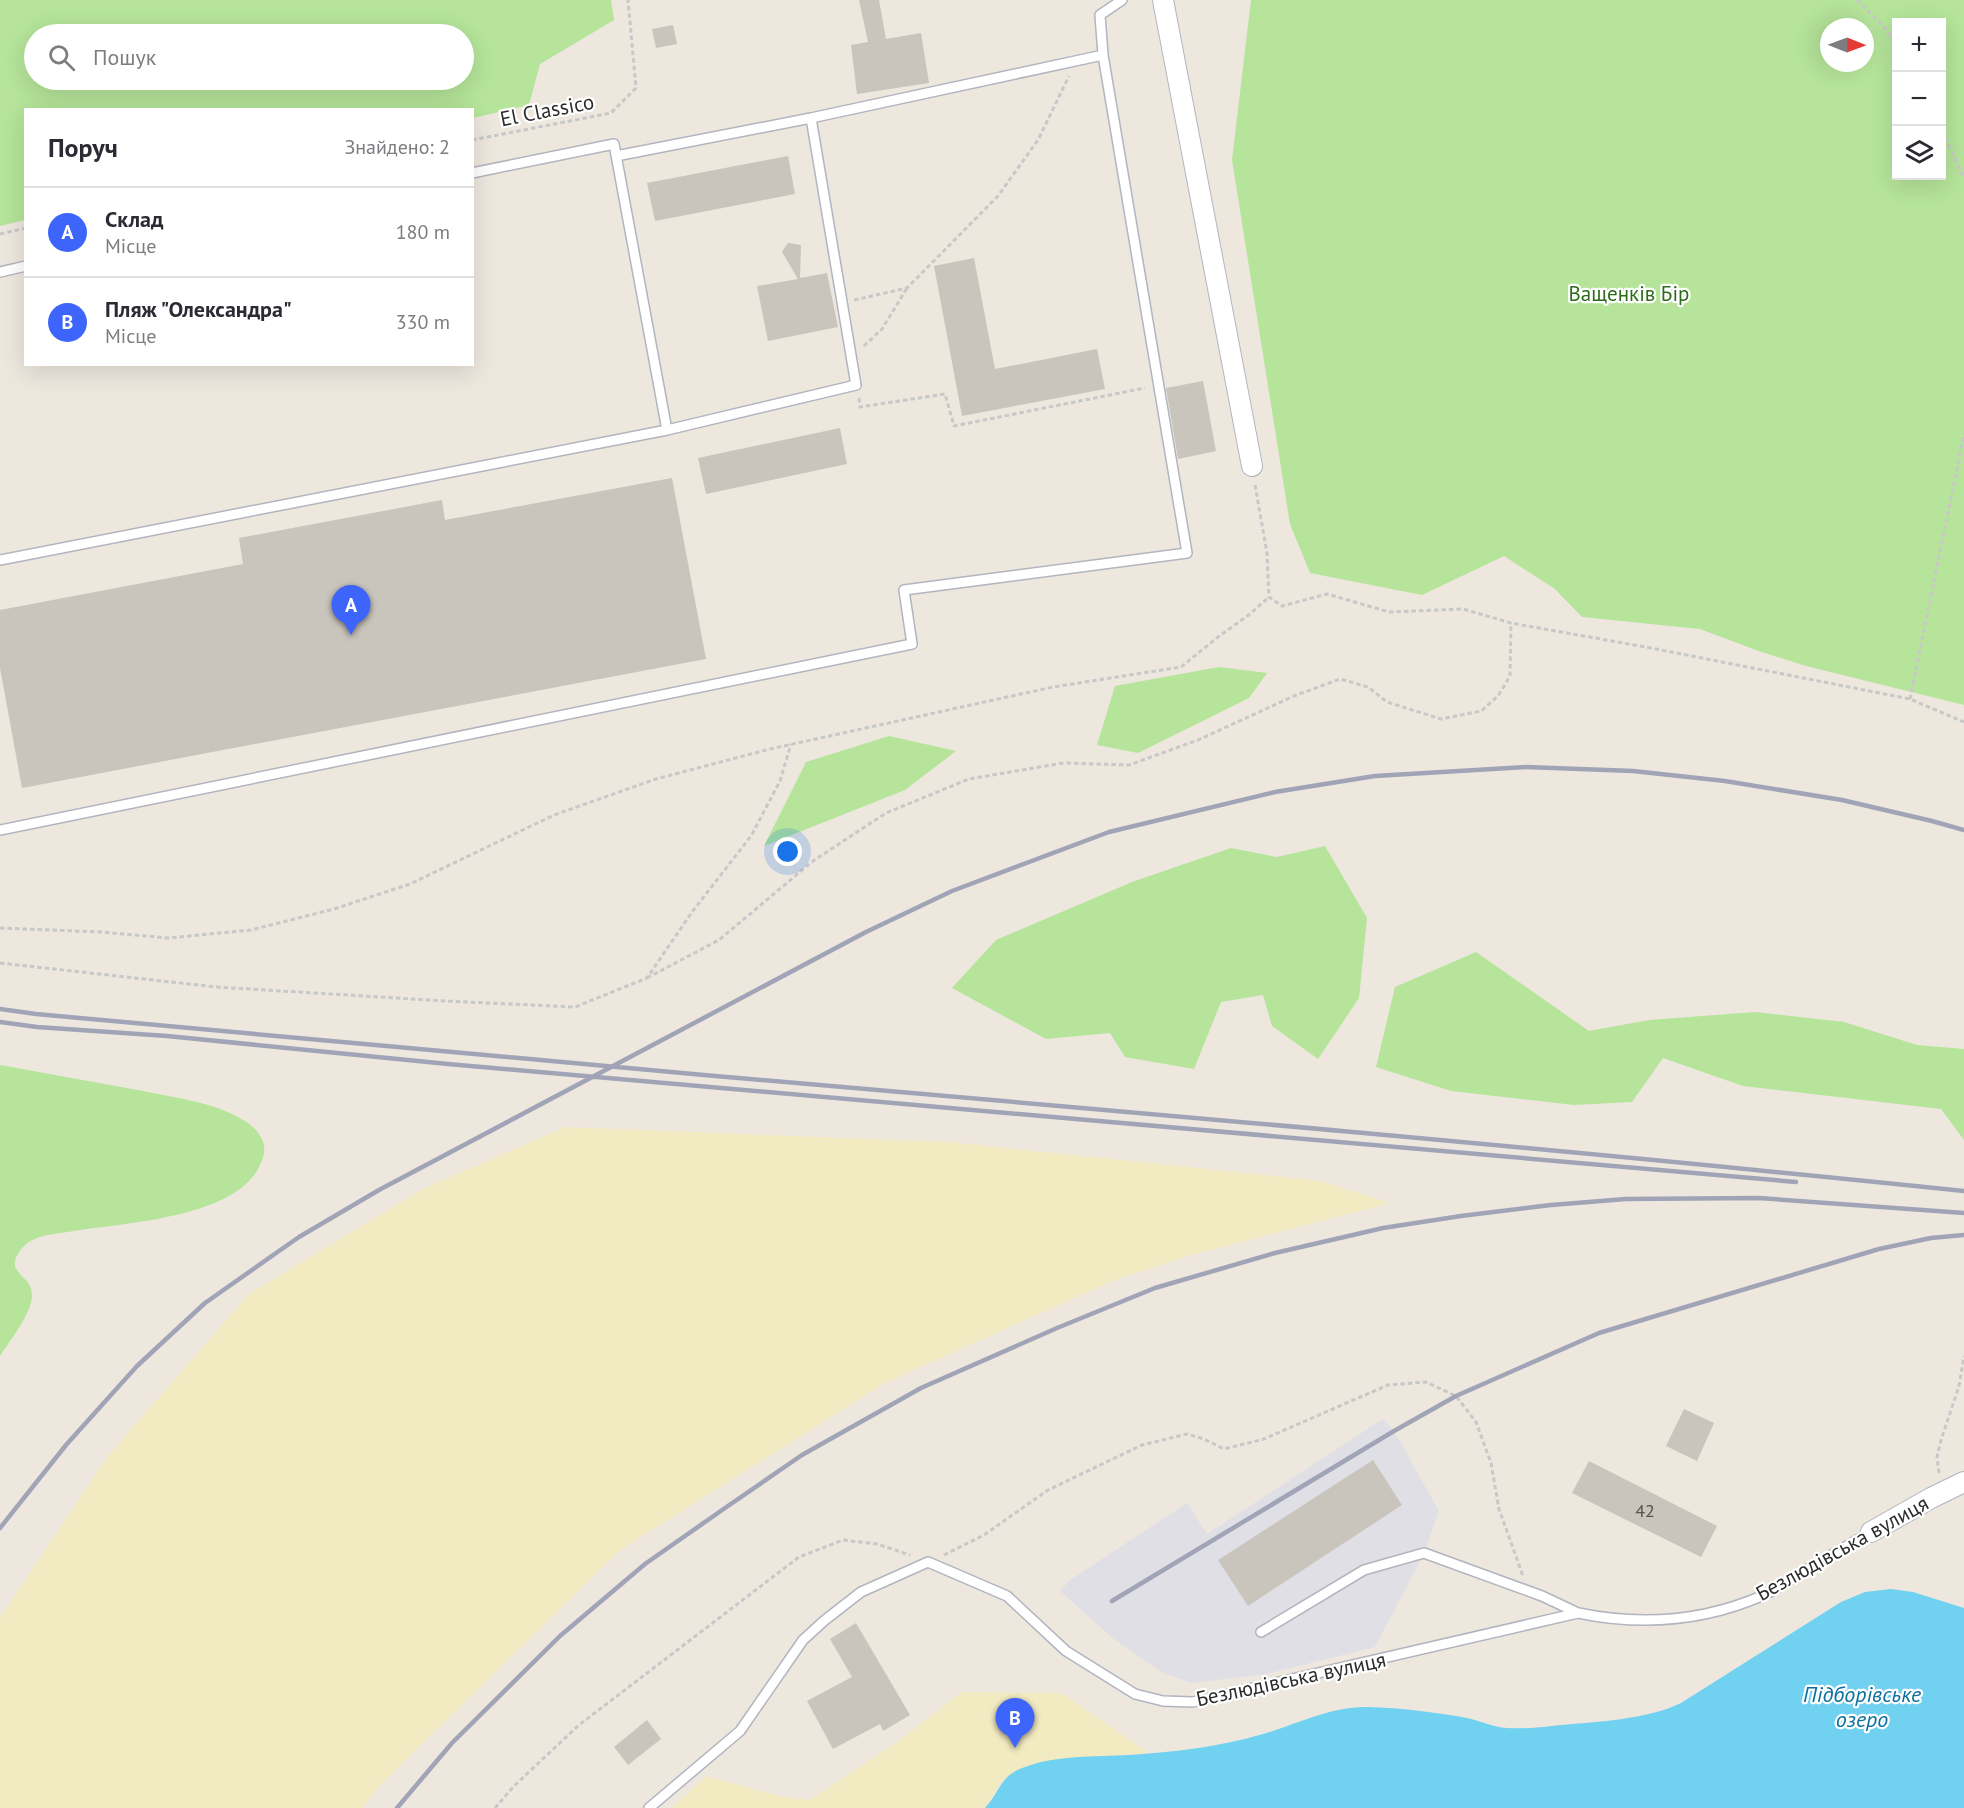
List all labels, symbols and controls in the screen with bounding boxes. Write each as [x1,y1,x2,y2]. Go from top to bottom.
north arrow [1820,18,1874,72]
map controls [1892,18,1946,180]
button: + [1892,18,1946,72]
search box [24,24,474,90]
icon: search [45,41,78,74]
text: Пошук [93,43,156,71]
button: − [1892,72,1946,126]
street label: El Classico [498,88,596,132]
button: layers [1892,126,1946,180]
text: Поруч [48,131,118,164]
text: Знайдено: 2 [344,134,450,160]
text: Склад [105,205,163,233]
text: A [61,219,74,245]
text: 180 m [396,219,450,245]
text: Місце [105,233,156,259]
park label: Ващенків Бір [1569,280,1689,307]
text: Пляж "Олександра" [105,295,292,323]
text: B [62,309,73,335]
text: 330 m [396,309,450,335]
text: Місце [105,323,156,349]
pin: A [332,586,370,635]
your location [773,837,802,866]
street label: Безлюдівська вулиця [1751,1489,1933,1607]
house number: 42 [1635,1499,1655,1522]
street label: Безлюдівська вулиця [1194,1646,1388,1712]
water label: Підборівське озеро [1803,1680,1922,1733]
pin: B [996,1698,1034,1748]

